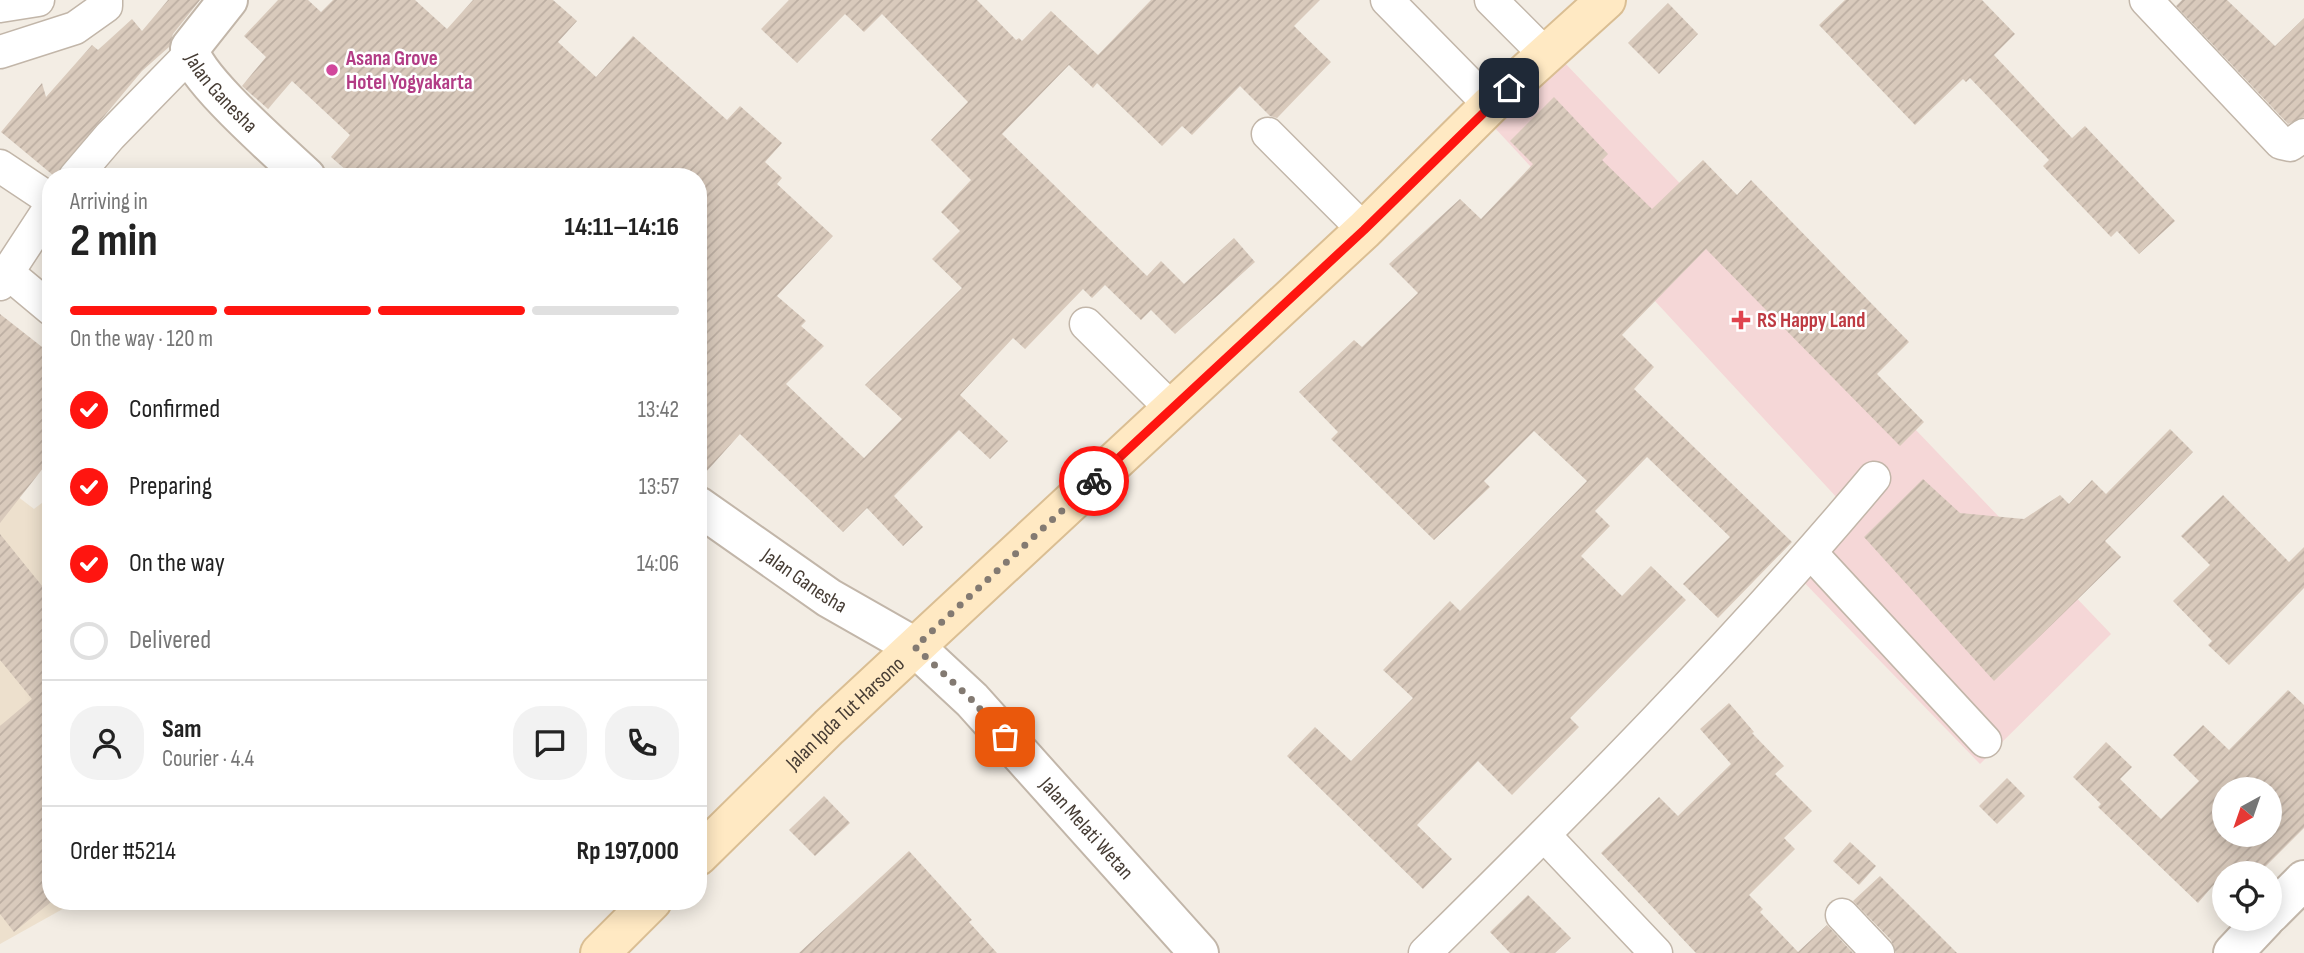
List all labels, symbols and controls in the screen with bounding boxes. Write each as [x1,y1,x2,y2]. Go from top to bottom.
place label: Asana Grove Hotel Yogyakarta [345,46,473,95]
street label: Jalan Ganesha [179,49,263,138]
pin [1479,58,1539,118]
marker: Asana Grove Hotel Yogyakarta [324,62,340,78]
icon: home [1490,69,1528,107]
text: Arriving in [70,188,148,216]
text: 14:11–14:16 [565,212,679,243]
text: 2 min [70,214,158,269]
place label: RS Happy Land [1757,308,1865,333]
marker: RS Happy Land [1731,310,1751,330]
text: On the way · 120 m [70,325,213,353]
icon: check [70,391,108,429]
text: Confirmed [129,394,220,425]
text: 13:42 [638,396,679,424]
courier [1059,446,1129,516]
icon: bike [1075,462,1113,500]
icon: check [70,468,108,506]
text: Preparing [129,471,212,502]
text: 13:57 [639,473,679,501]
street label: Jalan Ganesha [757,542,851,618]
icon: check [70,545,108,583]
text: On the way [129,548,225,579]
text: 14:06 [637,550,679,578]
text: Delivered [129,625,211,656]
street label: Jalan Ipda Tut Harsono [780,651,909,776]
button: person [70,706,144,780]
button: chat [513,706,587,780]
button: phone [605,706,679,780]
pin [975,707,1035,767]
text: Sam [162,714,202,745]
icon: bag [986,718,1024,756]
text: Courier · 4.4 [162,745,254,773]
street label: Jalan Melati Wetan [1034,771,1139,884]
north arrow [2212,777,2282,847]
map controls [2212,777,2282,931]
text: Order #5214 [70,836,176,867]
text: Rp 197,000 [577,836,679,867]
button: locate [2212,861,2282,931]

